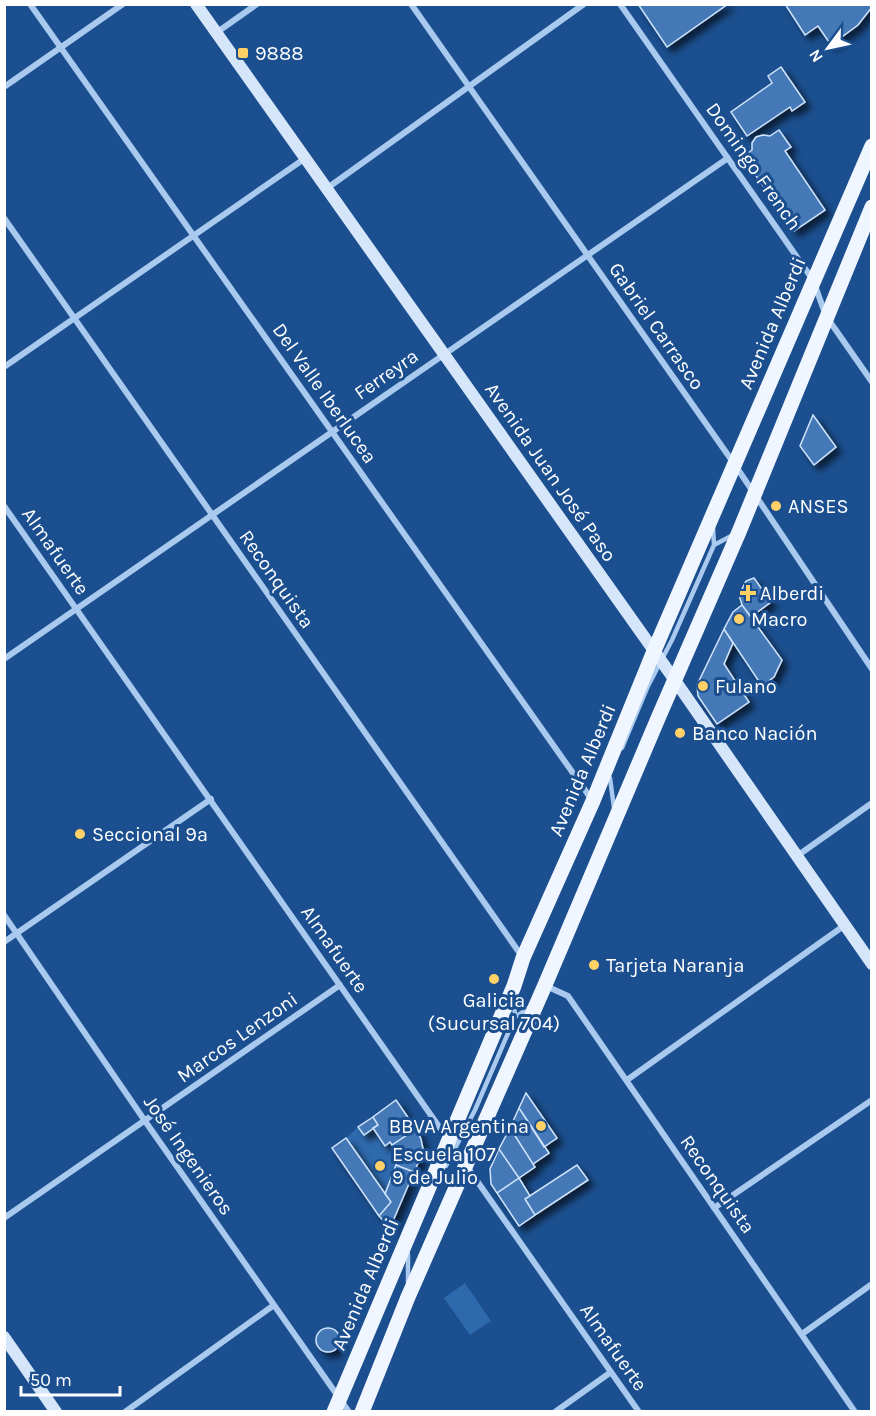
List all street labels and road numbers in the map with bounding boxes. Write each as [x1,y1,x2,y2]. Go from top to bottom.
street label: Domingo French [701,98,806,234]
street label: Avenida Alberdi [734,254,811,393]
street label: Gabriel Carrasco [604,258,709,394]
street label: Del Valle Iberlucea [268,319,382,468]
street label: Ferreyra [350,344,423,405]
street label: Avenida Juan José Paso [480,378,621,566]
street label: Almafuerte [17,503,94,599]
street label: Reconquista [234,526,319,633]
street label: Avenida Alberdi [544,701,621,840]
street label: Almafuerte [296,901,373,997]
street label: Marcos Lenzoni [173,987,302,1088]
street label: José Ingenieros [139,1091,238,1220]
street label: Reconquista [675,1131,760,1238]
street label: Avenida Alberdi [327,1215,404,1354]
street label: Almafuerte [575,1299,652,1395]

